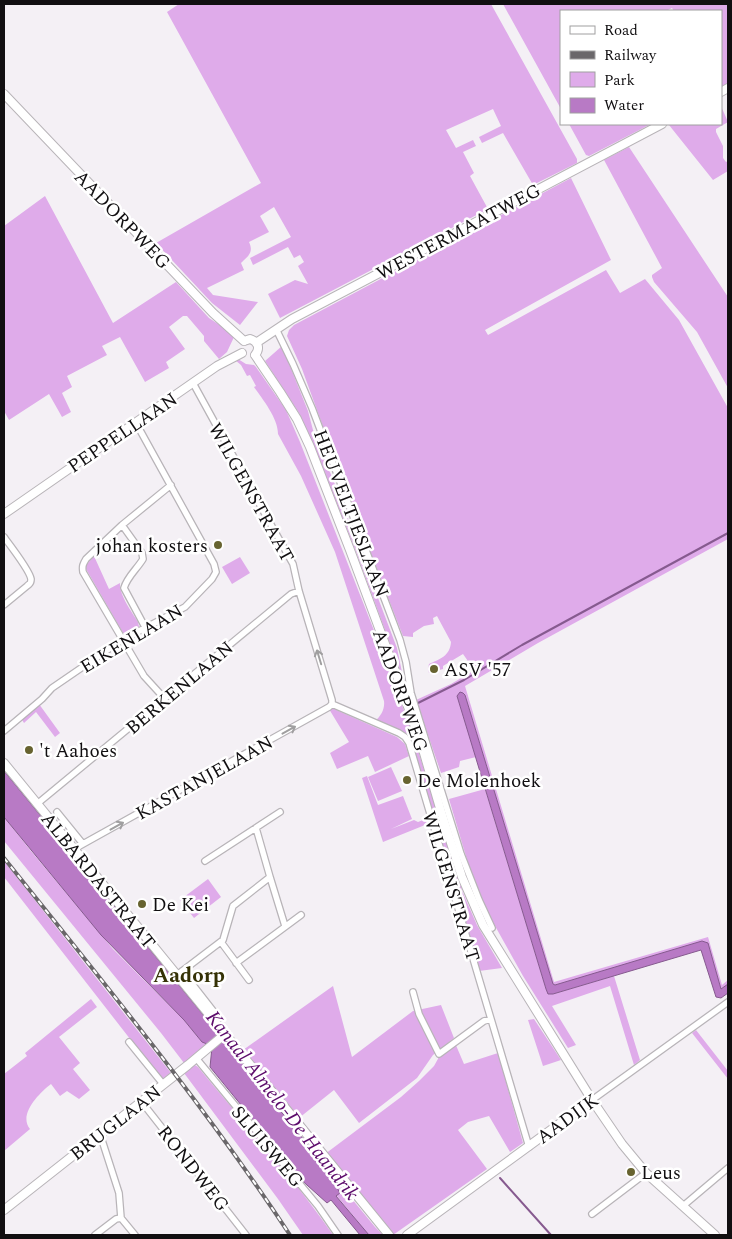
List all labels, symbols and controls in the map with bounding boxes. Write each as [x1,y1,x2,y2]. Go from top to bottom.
legend [560,10,722,125]
text: Road [604,19,638,42]
text: Railway [604,44,657,67]
text: Park [604,69,635,92]
text: Water [604,94,644,117]
street label: AADORPWEG [67,164,177,276]
street label: WESTERMAATWEG [371,177,546,288]
street label: PEPPELLAAN [62,385,184,481]
street label: WILGENSTRAAT [200,417,301,568]
street label: HEUVELTJESLAAN [305,425,396,602]
place label: johan kosters [96,532,208,561]
marker: johan kosters [212,539,224,551]
street label: EIKENLAAN [75,597,189,682]
street label: AADORPWEG [364,625,435,756]
street label: BERKENLAAN [120,634,240,742]
one-way arrow [314,649,324,665]
place label: ASV '57 [444,656,511,685]
marker: ASV '57 [428,663,440,675]
one-way arrow [281,724,296,734]
street label: KASTANJELAAN [131,728,279,828]
place label: 't Aahoes [39,737,117,766]
marker: 't Aahoes [23,744,35,756]
place label: De Molenhoek [417,767,542,796]
marker: De Molenhoek [401,774,413,786]
street label: ALBARDASTRAAT [33,806,162,956]
street label: WILGENSTRAAT [414,808,487,965]
one-way arrow [109,820,123,830]
place label: De Kei [152,891,209,920]
marker: De Kei [136,898,148,910]
district label: Aadorp [153,960,225,992]
water label: Kanaal Almelo-De Haandrik [198,1004,367,1208]
street label: BRUGLAAN [64,1078,168,1168]
street label: AADIJK [531,1086,605,1152]
street label: SLUISWEG [224,1099,310,1195]
street label: RONDWEG [150,1119,236,1218]
place label: Leus [641,1159,681,1188]
marker: Leus [625,1166,637,1178]

